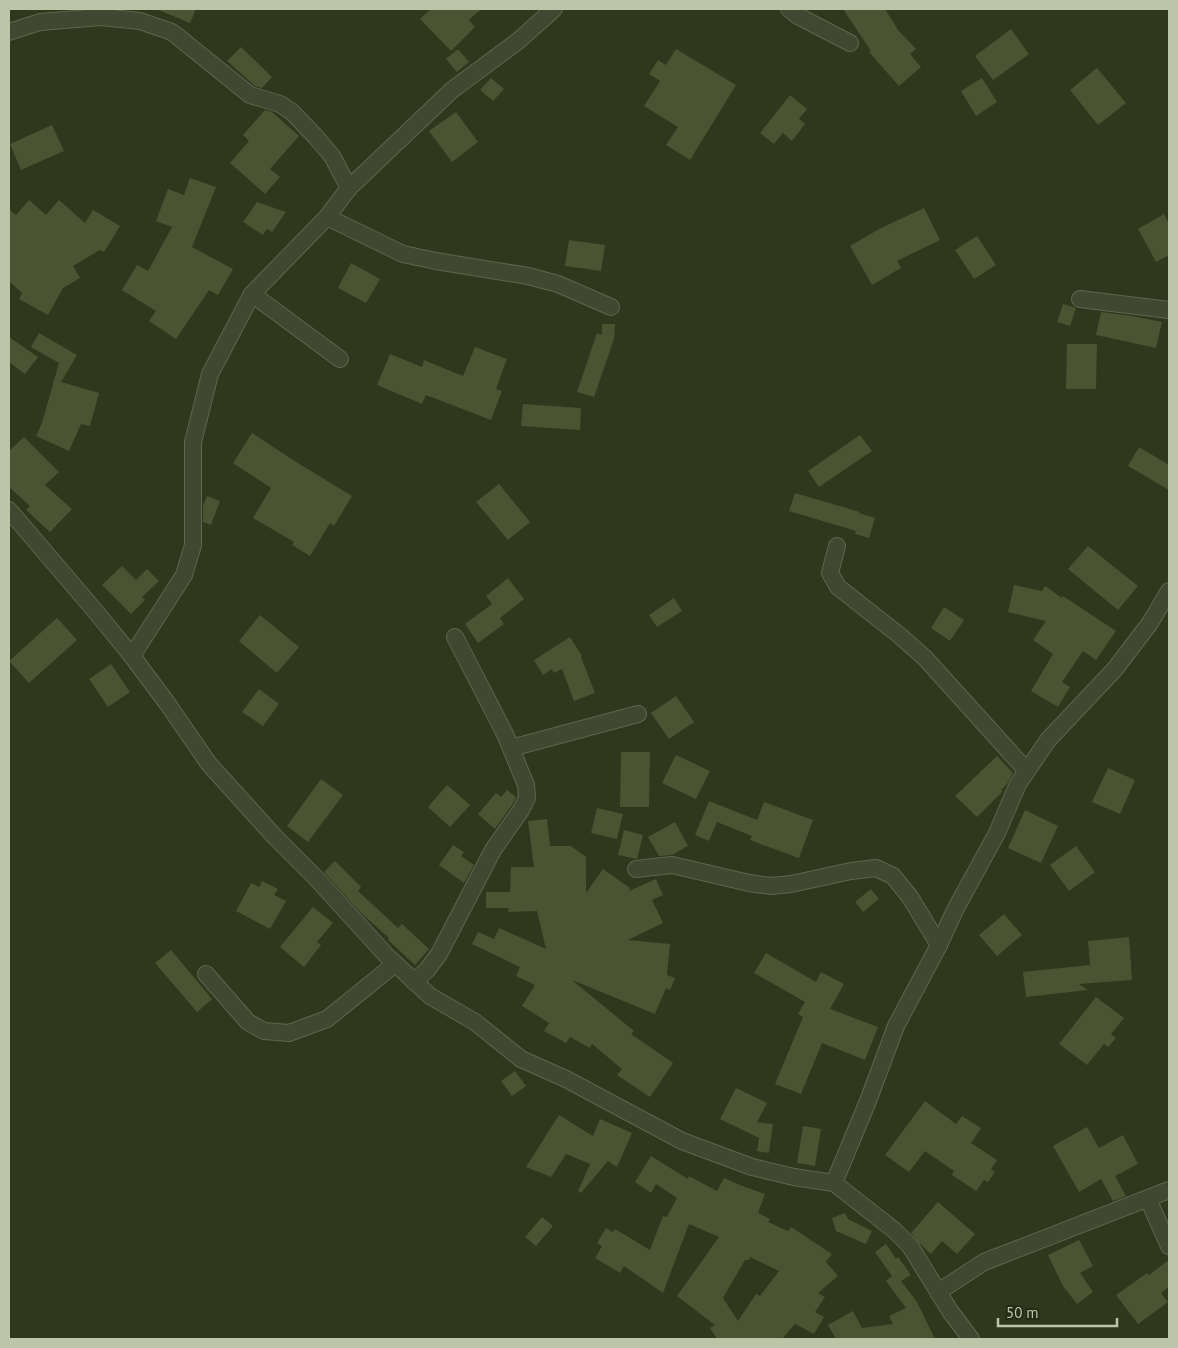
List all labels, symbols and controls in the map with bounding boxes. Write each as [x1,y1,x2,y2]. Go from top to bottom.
scale bar [998,1296,1117,1328]
text: 50 m [1006,1303,1039,1322]

